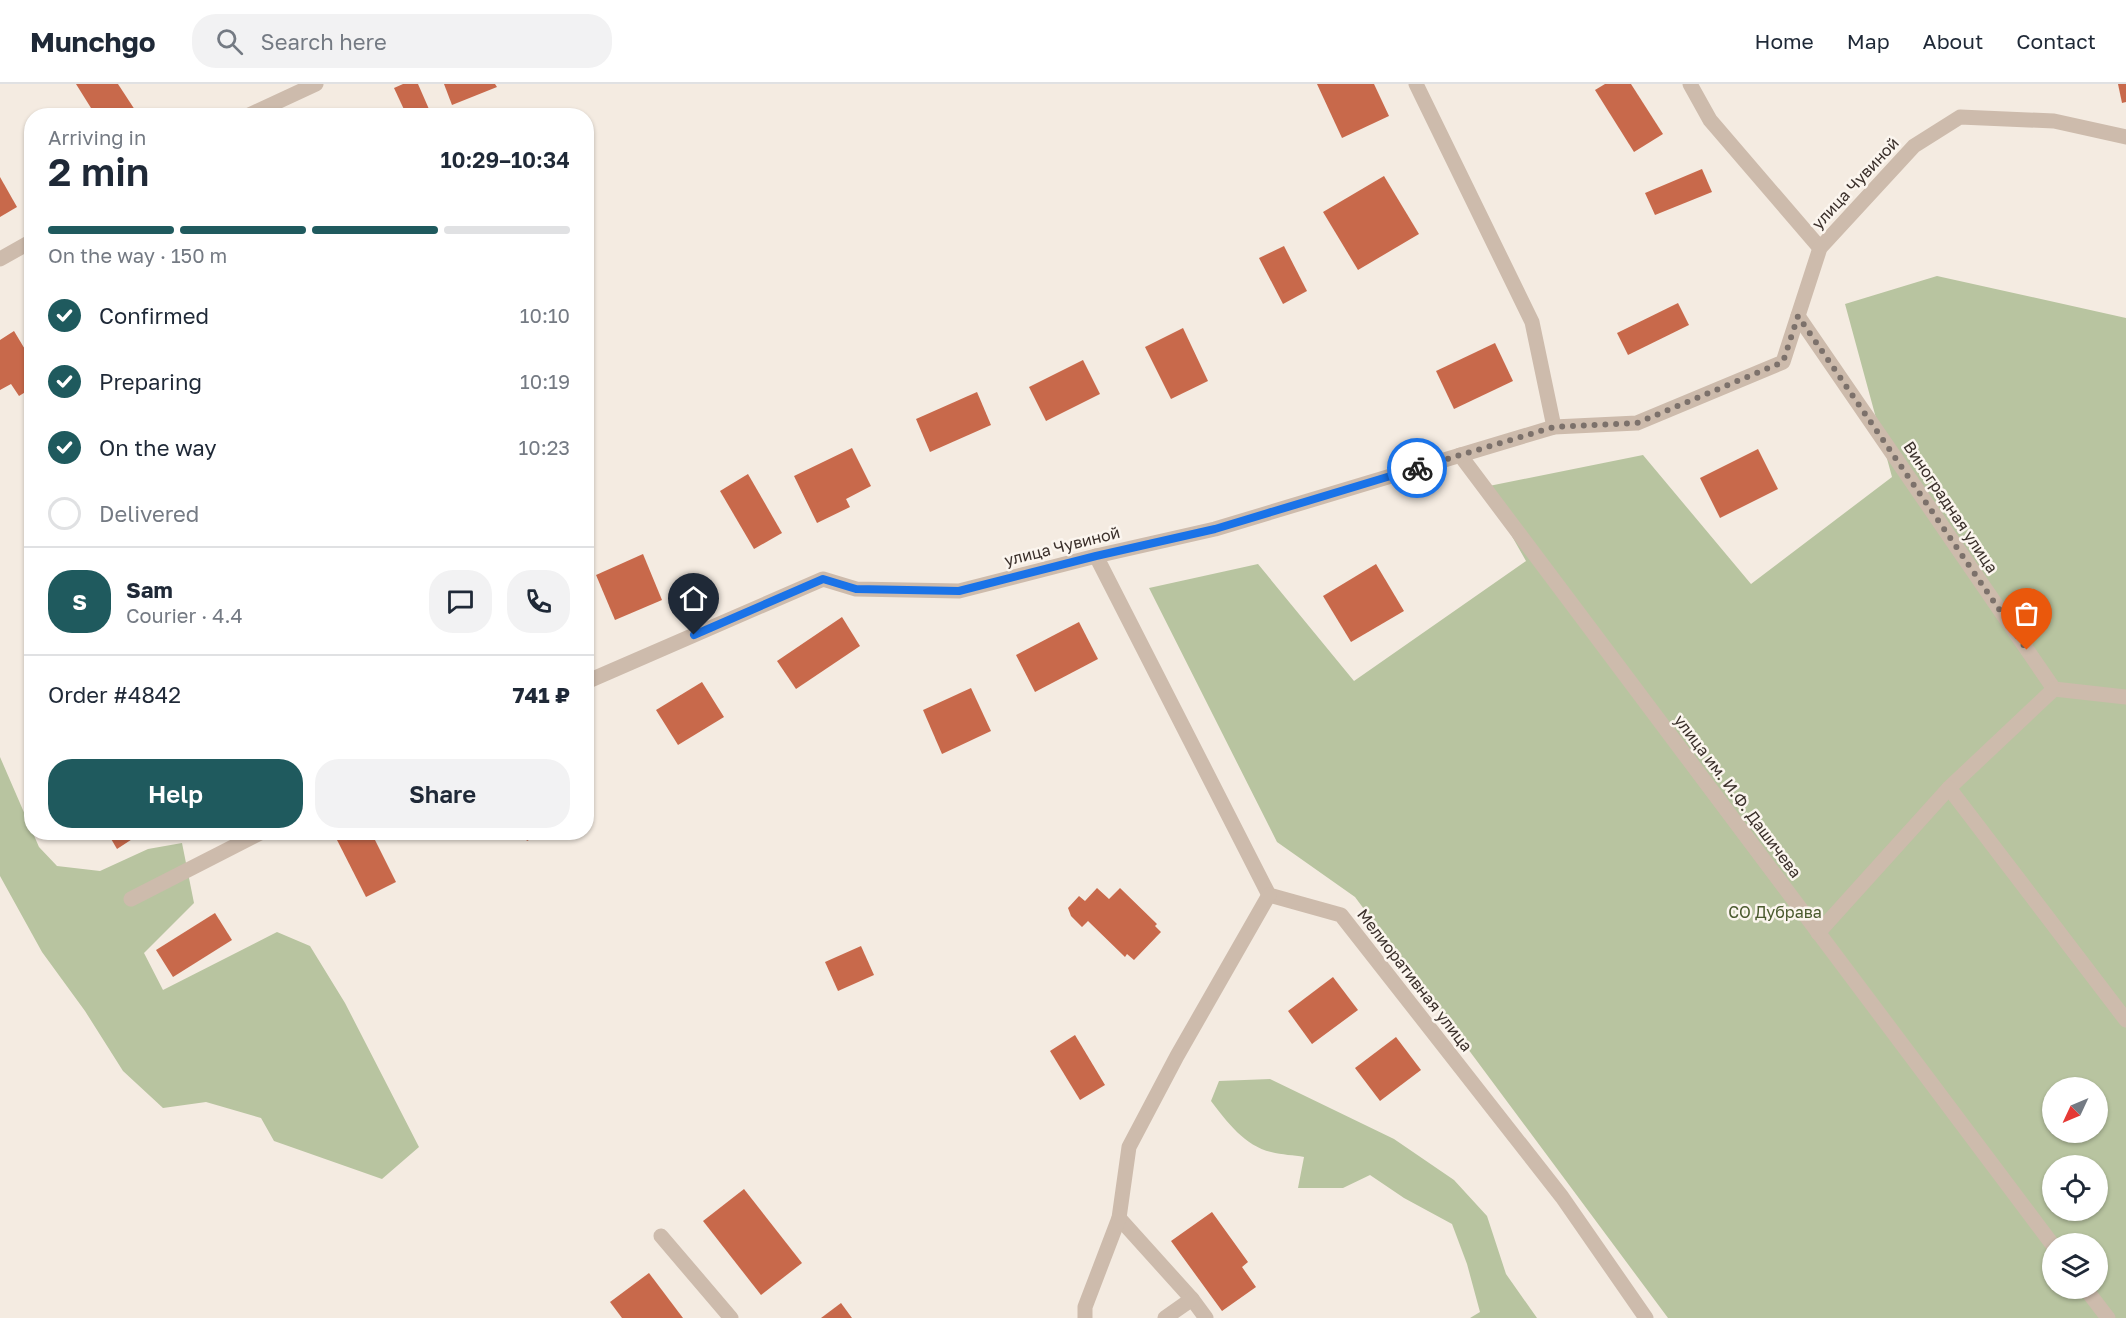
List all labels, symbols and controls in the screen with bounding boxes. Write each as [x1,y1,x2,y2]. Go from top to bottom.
search box [192,14,612,68]
text: Munchgo [30,25,156,58]
icon: search [213,25,246,58]
text: Search here [261,28,387,55]
text: Home [1754,28,1814,54]
text: Map [1847,28,1890,54]
text: About [1923,28,1983,54]
text: Contact [2016,28,2096,54]
text: Arriving in [48,125,146,149]
street label: улица Чувиной [1807,133,1903,233]
text: 10:29–10:34 [440,146,570,173]
text: 2 min [48,148,149,195]
text: On the way · 150 m [48,243,227,267]
icon: check [48,299,81,332]
text: Confirmed [99,302,209,329]
text: 10:10 [520,303,570,327]
icon: check [48,365,81,398]
text: Preparing [99,368,202,395]
text: 10:19 [520,369,570,393]
icon: check [48,431,81,464]
text: On the way [99,434,217,461]
text: 10:23 [519,435,570,459]
street label: Виноградная улица [1899,437,2003,577]
courier [1387,438,1447,498]
icon: bike [1401,452,1434,485]
text: Delivered [99,500,199,527]
street label: улица Чувиной [1002,522,1122,570]
button: chat [429,570,492,633]
button: phone [507,570,570,633]
pin [668,573,719,635]
text: Sam [126,576,173,603]
icon: home [677,582,710,615]
text: S [72,588,87,615]
pin [2001,588,2052,650]
icon: bag [2010,597,2043,630]
text: Courier · 4.4 [126,603,243,627]
text: Order #4842 [48,681,181,708]
text: 741 ₽ [513,681,570,708]
street label: улица им. И.Ф. Дашичева [1670,710,1806,882]
button: Help [48,759,303,828]
button: Share [315,759,570,828]
park label: СО Дубрава [1728,902,1822,922]
street label: Мелиоративная улица [1353,905,1477,1055]
north arrow [2042,1077,2108,1143]
map controls [2042,1077,2108,1299]
button: locate [2042,1155,2108,1221]
button: layers [2042,1233,2108,1299]

